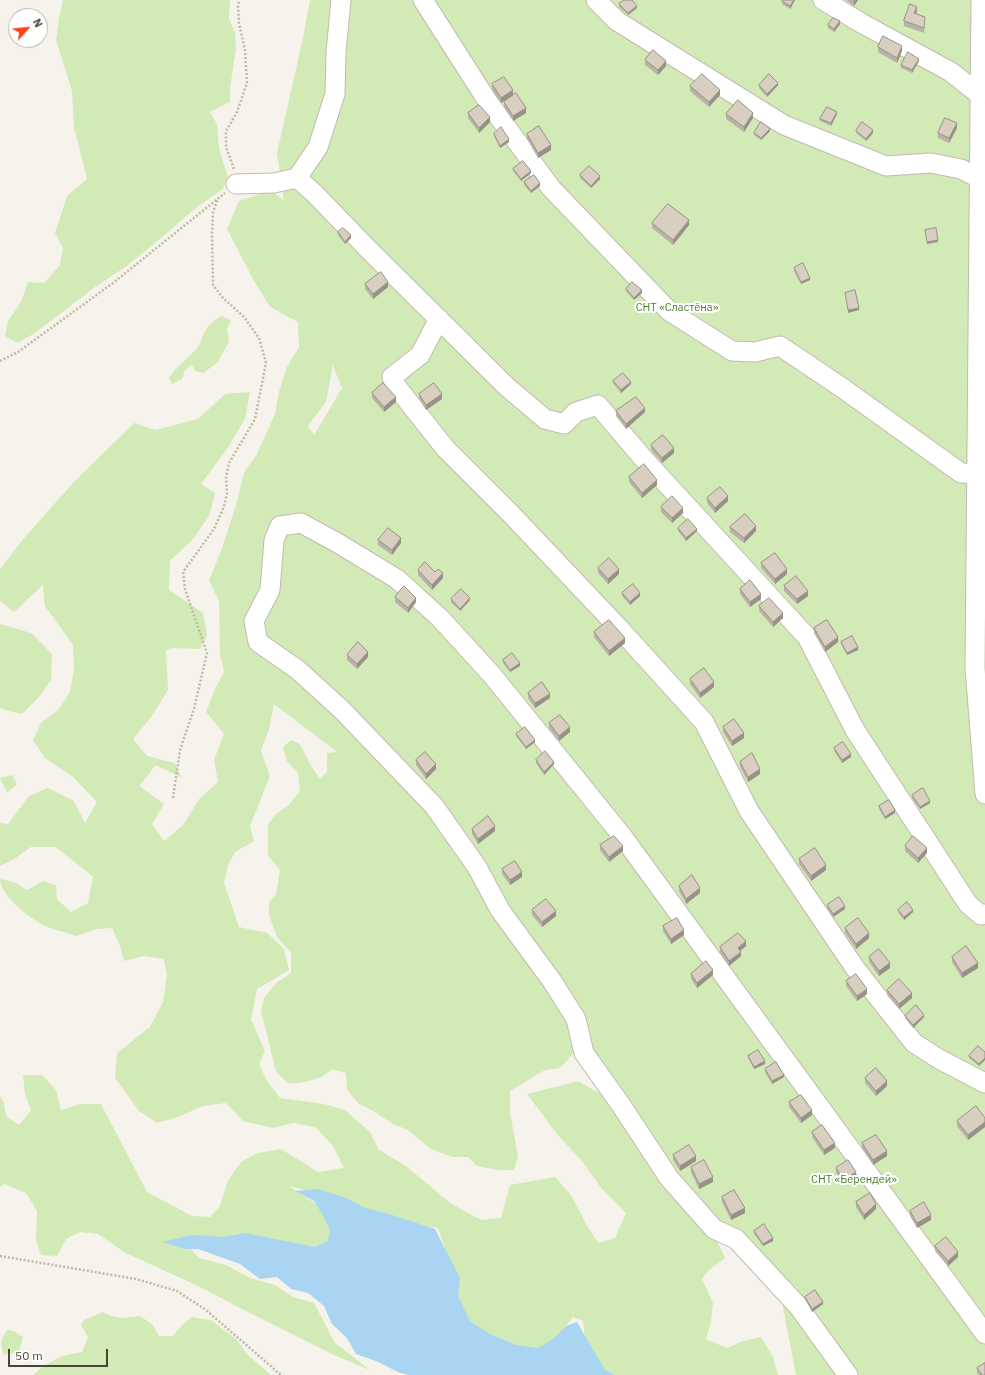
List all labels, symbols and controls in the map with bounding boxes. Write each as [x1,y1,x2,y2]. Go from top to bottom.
north arrow [8,8,48,48]
text: N [30,16,46,30]
park label: СНТ «Сластёна» [636,301,718,315]
park label: СНТ «Берендей» [811,1173,897,1187]
scale bar [10,1341,110,1367]
text: 50 m [15,1348,43,1363]

